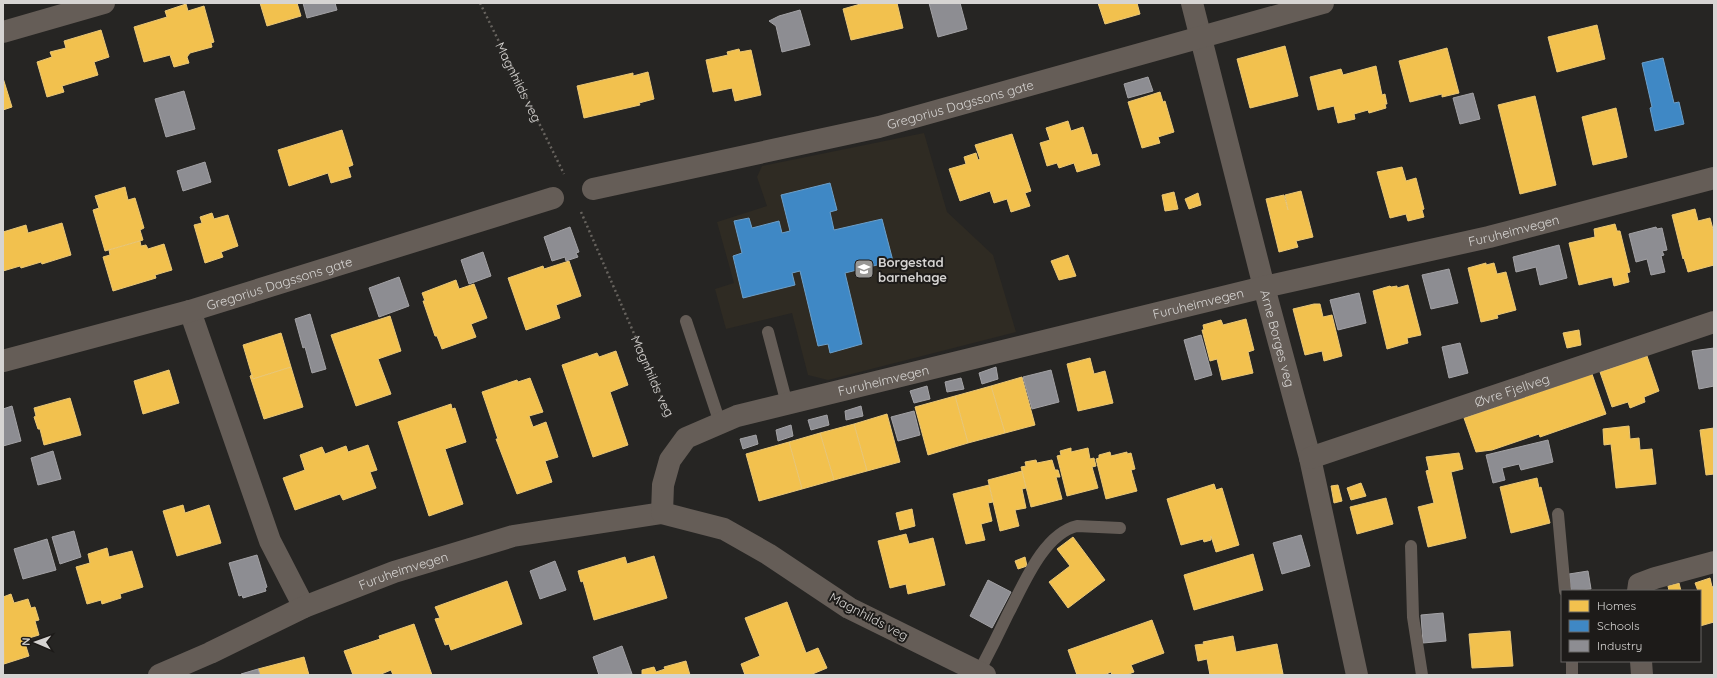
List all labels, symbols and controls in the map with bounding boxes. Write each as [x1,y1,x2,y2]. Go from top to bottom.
street label: Magnhilds veg [492,39,545,125]
street label: Gregorius Dagssons gate [885,76,1036,132]
street label: Furuheimvegen [1467,211,1561,249]
street label: Gregorius Dagssons gate [204,253,354,313]
place label: Borgestad barnehage [878,254,947,285]
school or university icon: Borgestad barnehage [853,258,875,280]
street label: Furuheimvegen [1151,284,1245,322]
street label: Arne Borges veg [1257,288,1298,389]
street label: Magnhilds veg [628,333,678,420]
street label: Furuheimvegen [836,361,931,399]
street label: Øvre Fjellveg [1472,370,1551,410]
street label: Furuheimvegen [356,548,450,593]
street label: Magnhilds veg [827,589,911,643]
legend [1561,590,1701,662]
text: Homes [1597,598,1637,613]
text: Schools [1597,618,1640,633]
north arrow [16,622,56,662]
text: N [19,637,33,646]
text: Industry [1597,638,1642,653]

